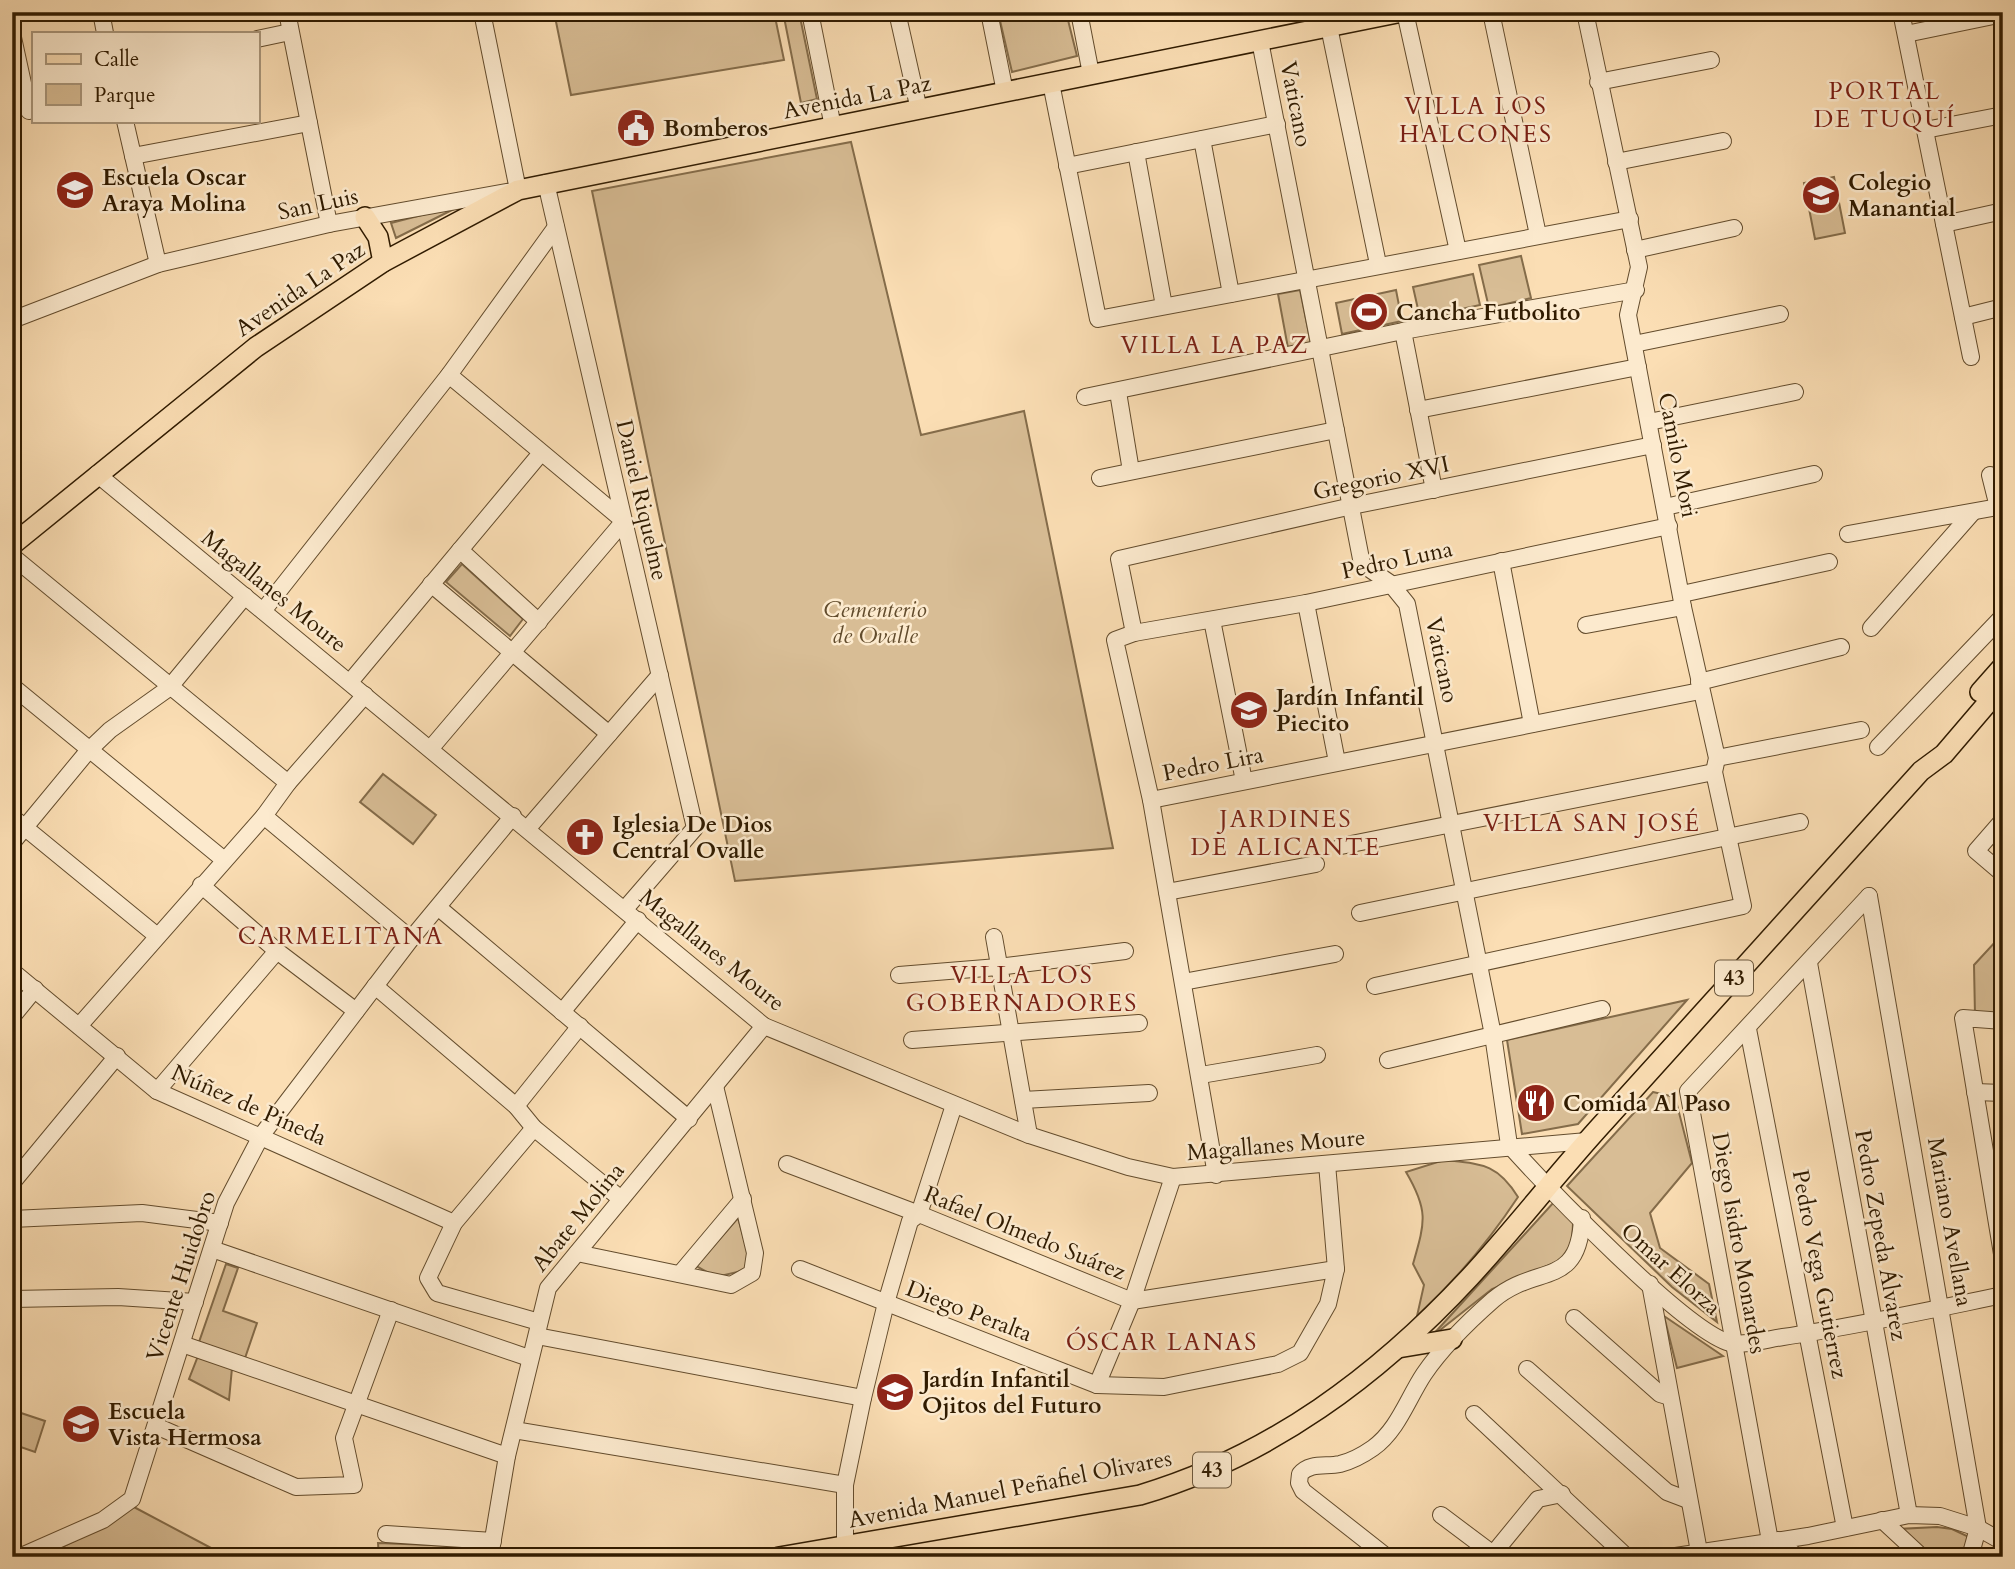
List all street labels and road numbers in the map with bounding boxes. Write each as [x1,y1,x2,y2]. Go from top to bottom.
street label: Vaticano [1273,59,1319,149]
street label: Avenida La Paz [780,67,934,127]
street label: San Luis [275,180,361,228]
street label: Avenida La Paz [229,234,371,344]
street label: Camilo Mori [1651,390,1705,520]
street label: Daniel Riquelme [608,417,676,583]
street label: Gregorio XVI [1310,448,1452,508]
street label: Magallanes Moure [195,523,353,659]
street label: Pedro Luna [1339,533,1455,587]
street label: Vaticano [1418,614,1466,706]
street label: Pedro Lira [1160,739,1266,789]
street label: Magallanes Moure [633,882,791,1018]
road number: 43 [1715,960,1753,996]
street label: Núñez de Pineda [166,1057,332,1153]
street label: Magallanes Moure [1185,1122,1367,1168]
street label: Pedro Zepeda Álvarez [1847,1127,1915,1343]
street label: Diego Isidro Monardes [1704,1130,1774,1356]
street label: Mariano Avellana [1920,1135,1980,1309]
street label: Abate Molina [524,1156,632,1278]
street label: Pedro Vega Gutierrez [1785,1167,1855,1381]
street label: Rafael Olmedo Suárez [920,1178,1130,1288]
street label: Vicente Huidobro [139,1187,223,1365]
street label: Omar Elorza [1614,1216,1728,1322]
street label: Diego Peralta [902,1273,1036,1349]
street label: Avenida Manuel Peñafiel Olivares [846,1442,1174,1536]
road number: 43 [1193,1452,1231,1488]

